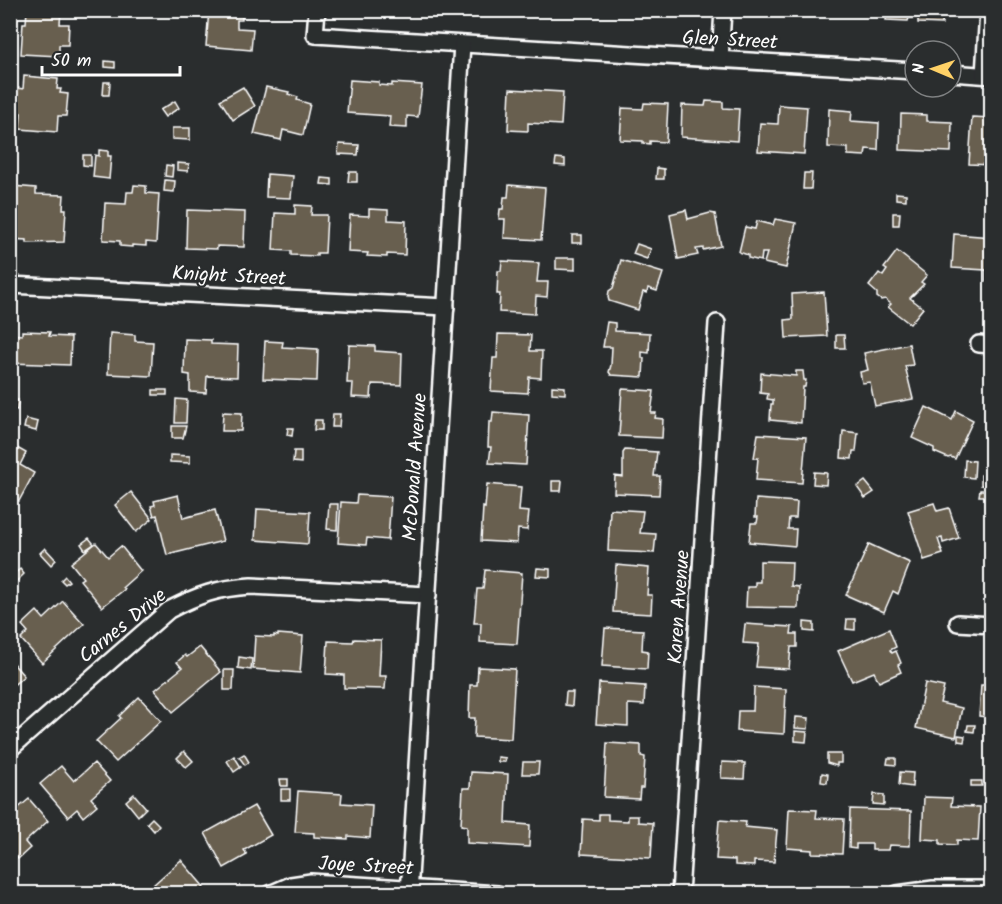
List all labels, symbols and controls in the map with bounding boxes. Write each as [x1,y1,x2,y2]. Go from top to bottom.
street label: Glen Street [681,23,779,59]
scale bar [42,39,180,77]
north arrow [903,39,963,99]
text: 50 m [51,47,91,76]
text: N [907,63,932,74]
street label: Knight Street [171,258,287,296]
street label: McDonald Avenue [395,392,437,542]
street label: Karen Avenue [660,549,700,665]
street label: Carnes Drive [72,581,174,672]
street label: Joye Street [317,849,415,885]

